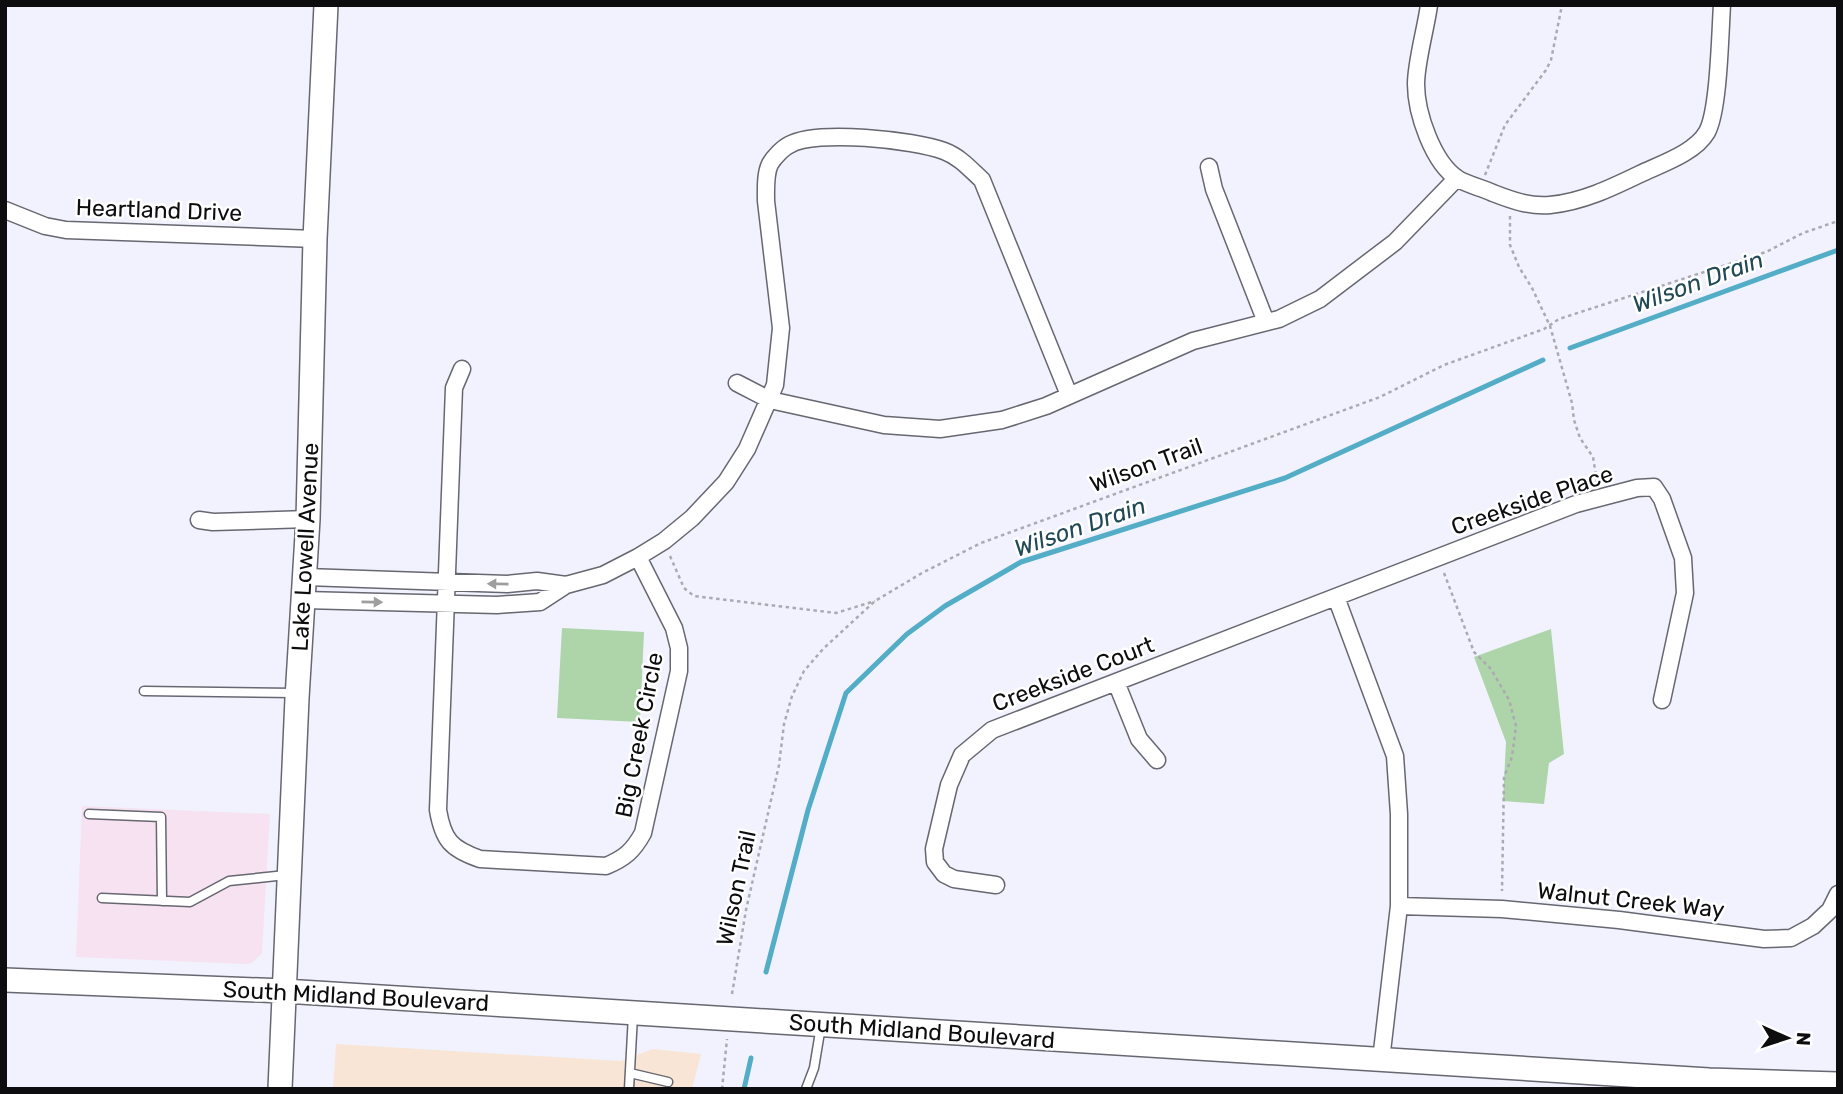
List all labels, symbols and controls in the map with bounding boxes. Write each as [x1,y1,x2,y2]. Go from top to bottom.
street label: Heartland Drive [75,193,243,227]
water label: Wilson Drain [1629,245,1767,319]
street label: Wilson Trail [1086,432,1206,498]
street label: Lake Lowell Avenue [286,442,324,652]
street label: Creekside Place [1447,459,1617,541]
water label: Wilson Drain [1011,491,1149,563]
one-way arrow [487,578,509,590]
one-way arrow [361,596,383,607]
street label: Creekside Court [988,630,1158,718]
street label: Big Creek Circle [609,650,669,820]
street label: Wilson Trail [710,828,762,948]
street label: Walnut Creek Way [1536,876,1726,924]
street label: South Midland Boulevard [222,975,490,1017]
north arrow [1752,1003,1822,1073]
street label: South Midland Boulevard [788,1008,1056,1054]
text: N [1792,1031,1815,1046]

